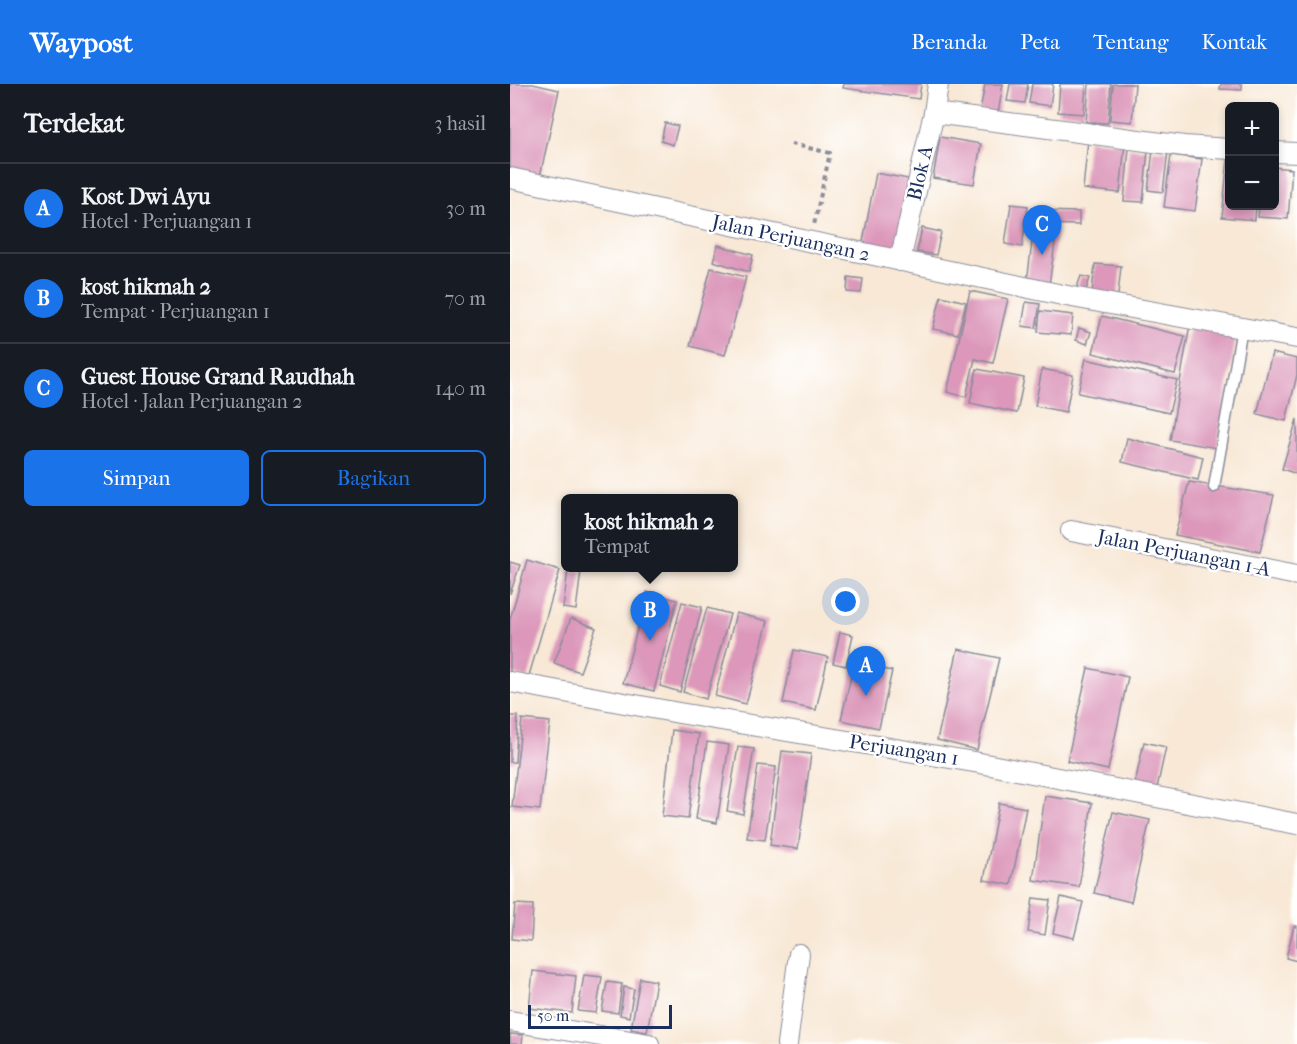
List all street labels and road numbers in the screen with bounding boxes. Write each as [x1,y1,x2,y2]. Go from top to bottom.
street label: Blok A [902,142,938,203]
street label: Jalan Perjuangan 2 [708,210,872,266]
street label: Jalan Perjuangan 1-A [1094,525,1273,581]
street label: Perjuangan 1 [848,730,960,770]

